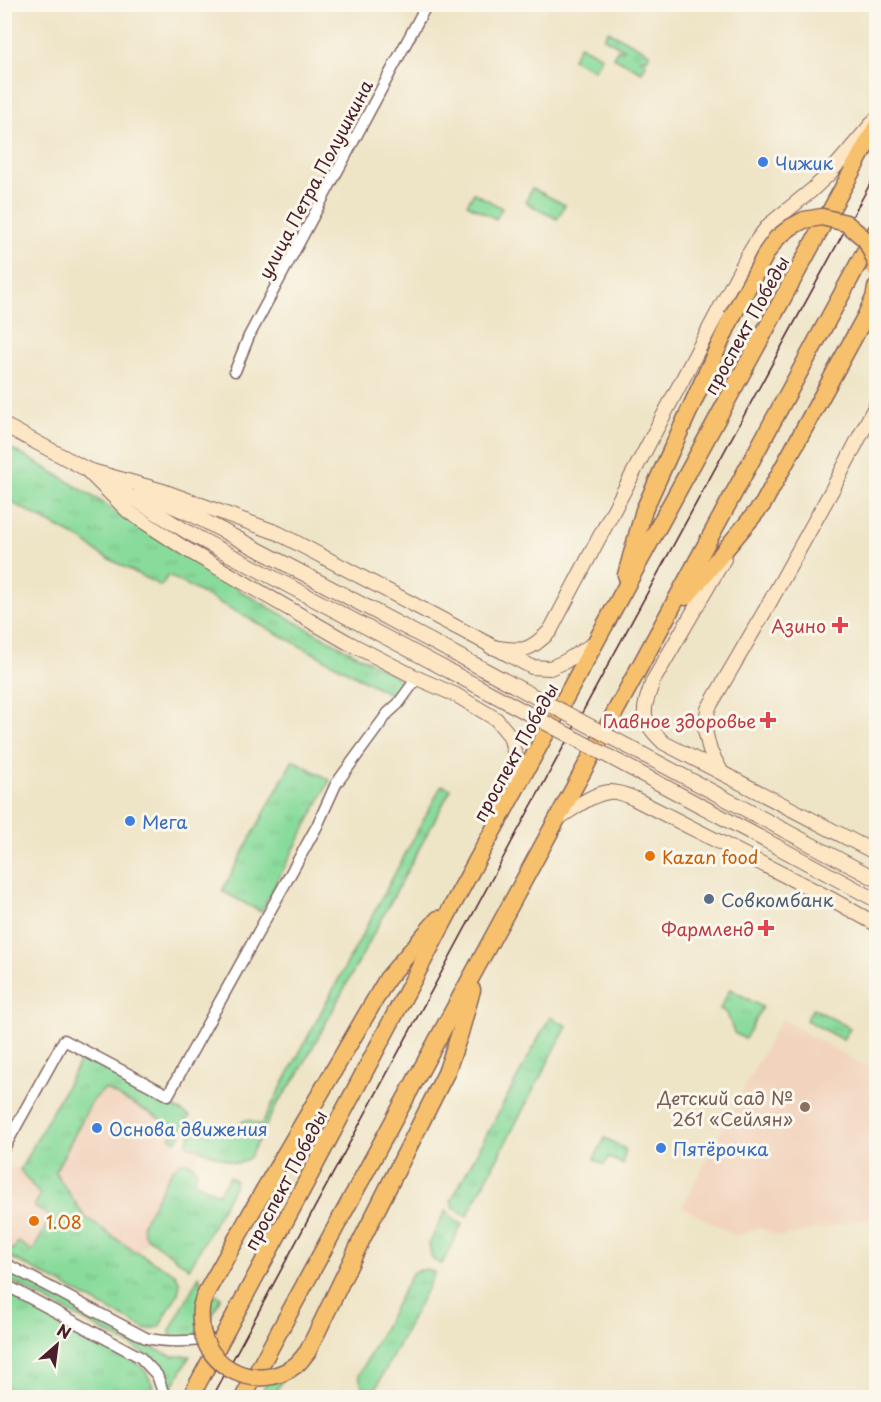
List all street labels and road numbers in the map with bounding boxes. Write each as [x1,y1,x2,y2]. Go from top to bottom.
street label: улица Петра Полушкина [251,74,379,283]
street label: проспект Победы [697,251,795,399]
street label: проспект Победы [466,678,564,826]
street label: проспект Победы [237,1105,333,1255]

